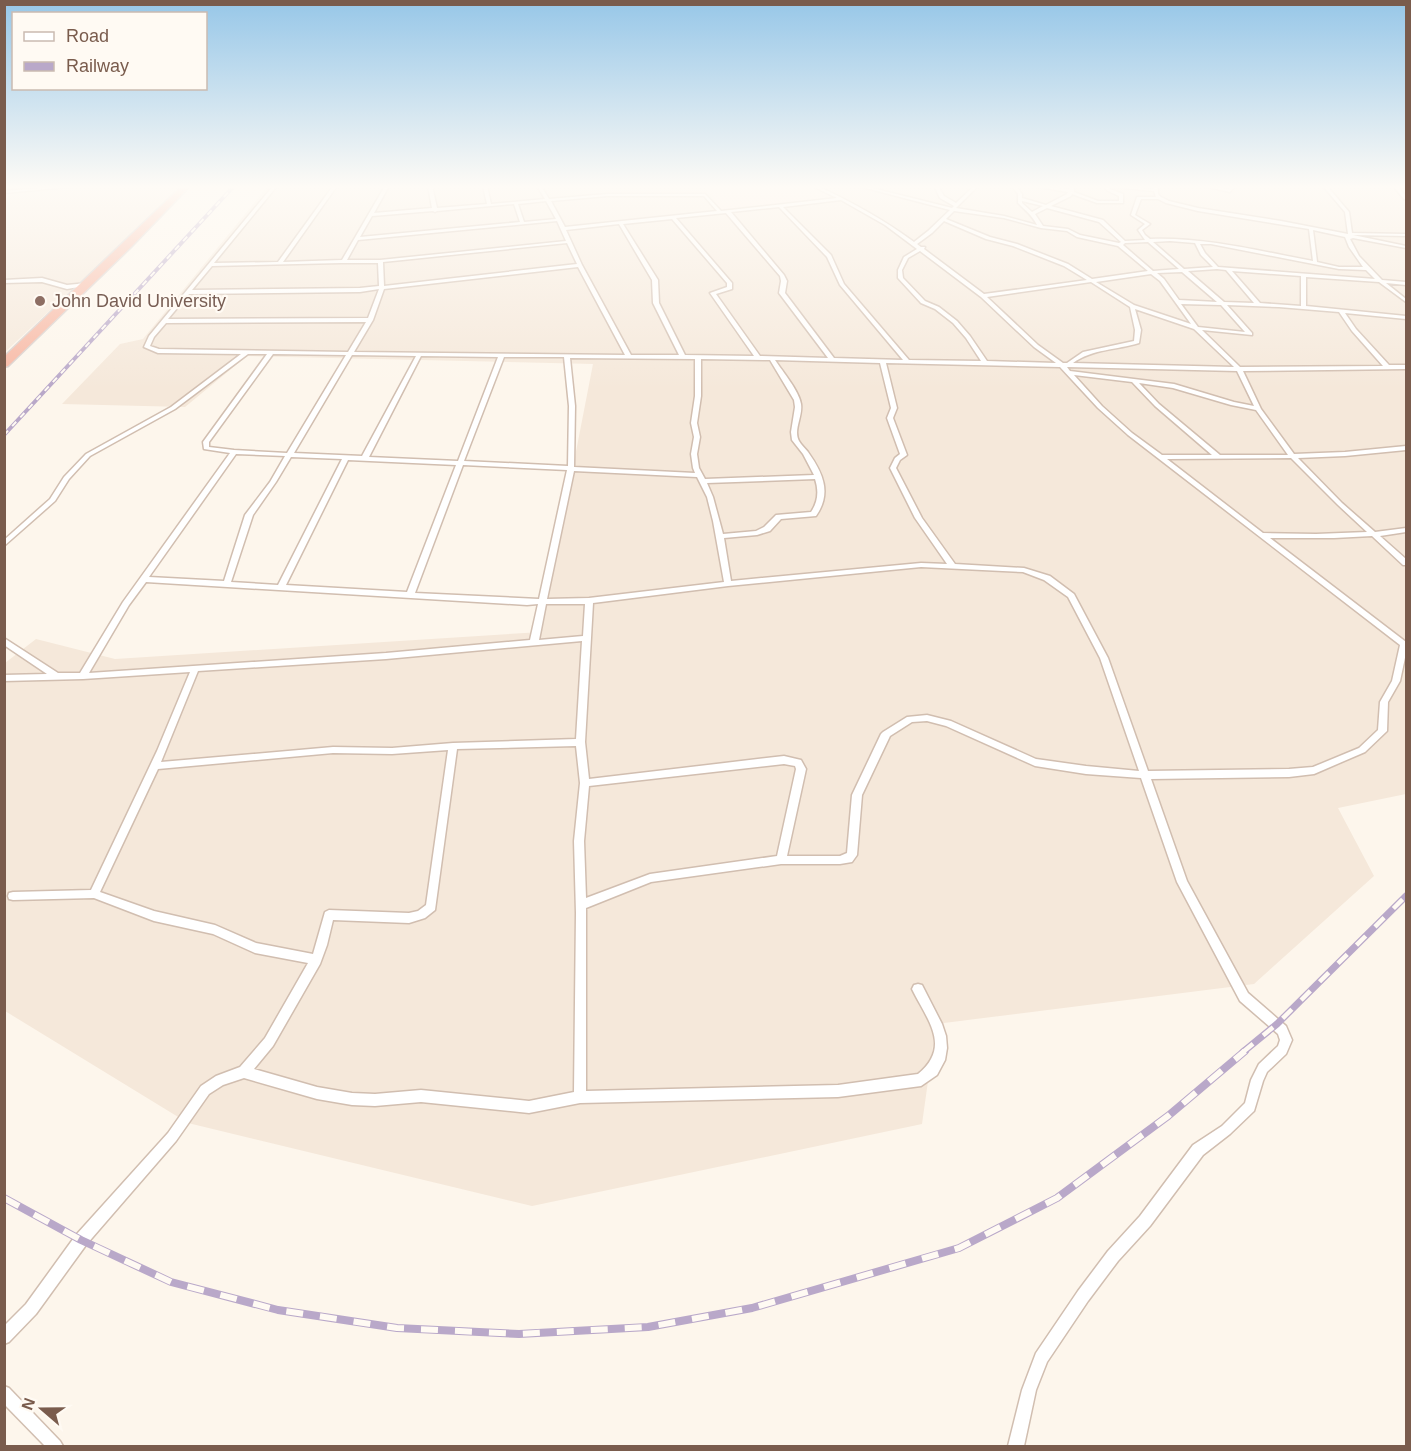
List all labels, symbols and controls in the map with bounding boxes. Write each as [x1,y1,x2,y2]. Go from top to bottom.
legend [12,12,207,90]
text: Road [66,26,109,46]
text: Railway [66,56,129,76]
place label: John David University [52,291,226,311]
marker: John David University [33,294,47,308]
north arrow [12,1379,72,1439]
text: N [18,1396,38,1412]

